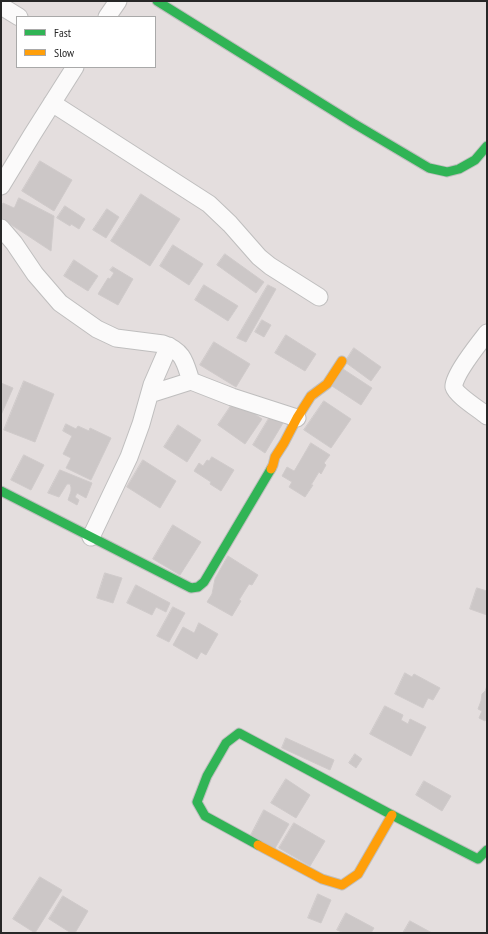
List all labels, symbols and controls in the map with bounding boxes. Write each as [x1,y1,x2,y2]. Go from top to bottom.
legend [16,16,156,68]
text: Fast [54,25,71,40]
text: Slow [54,45,74,60]

